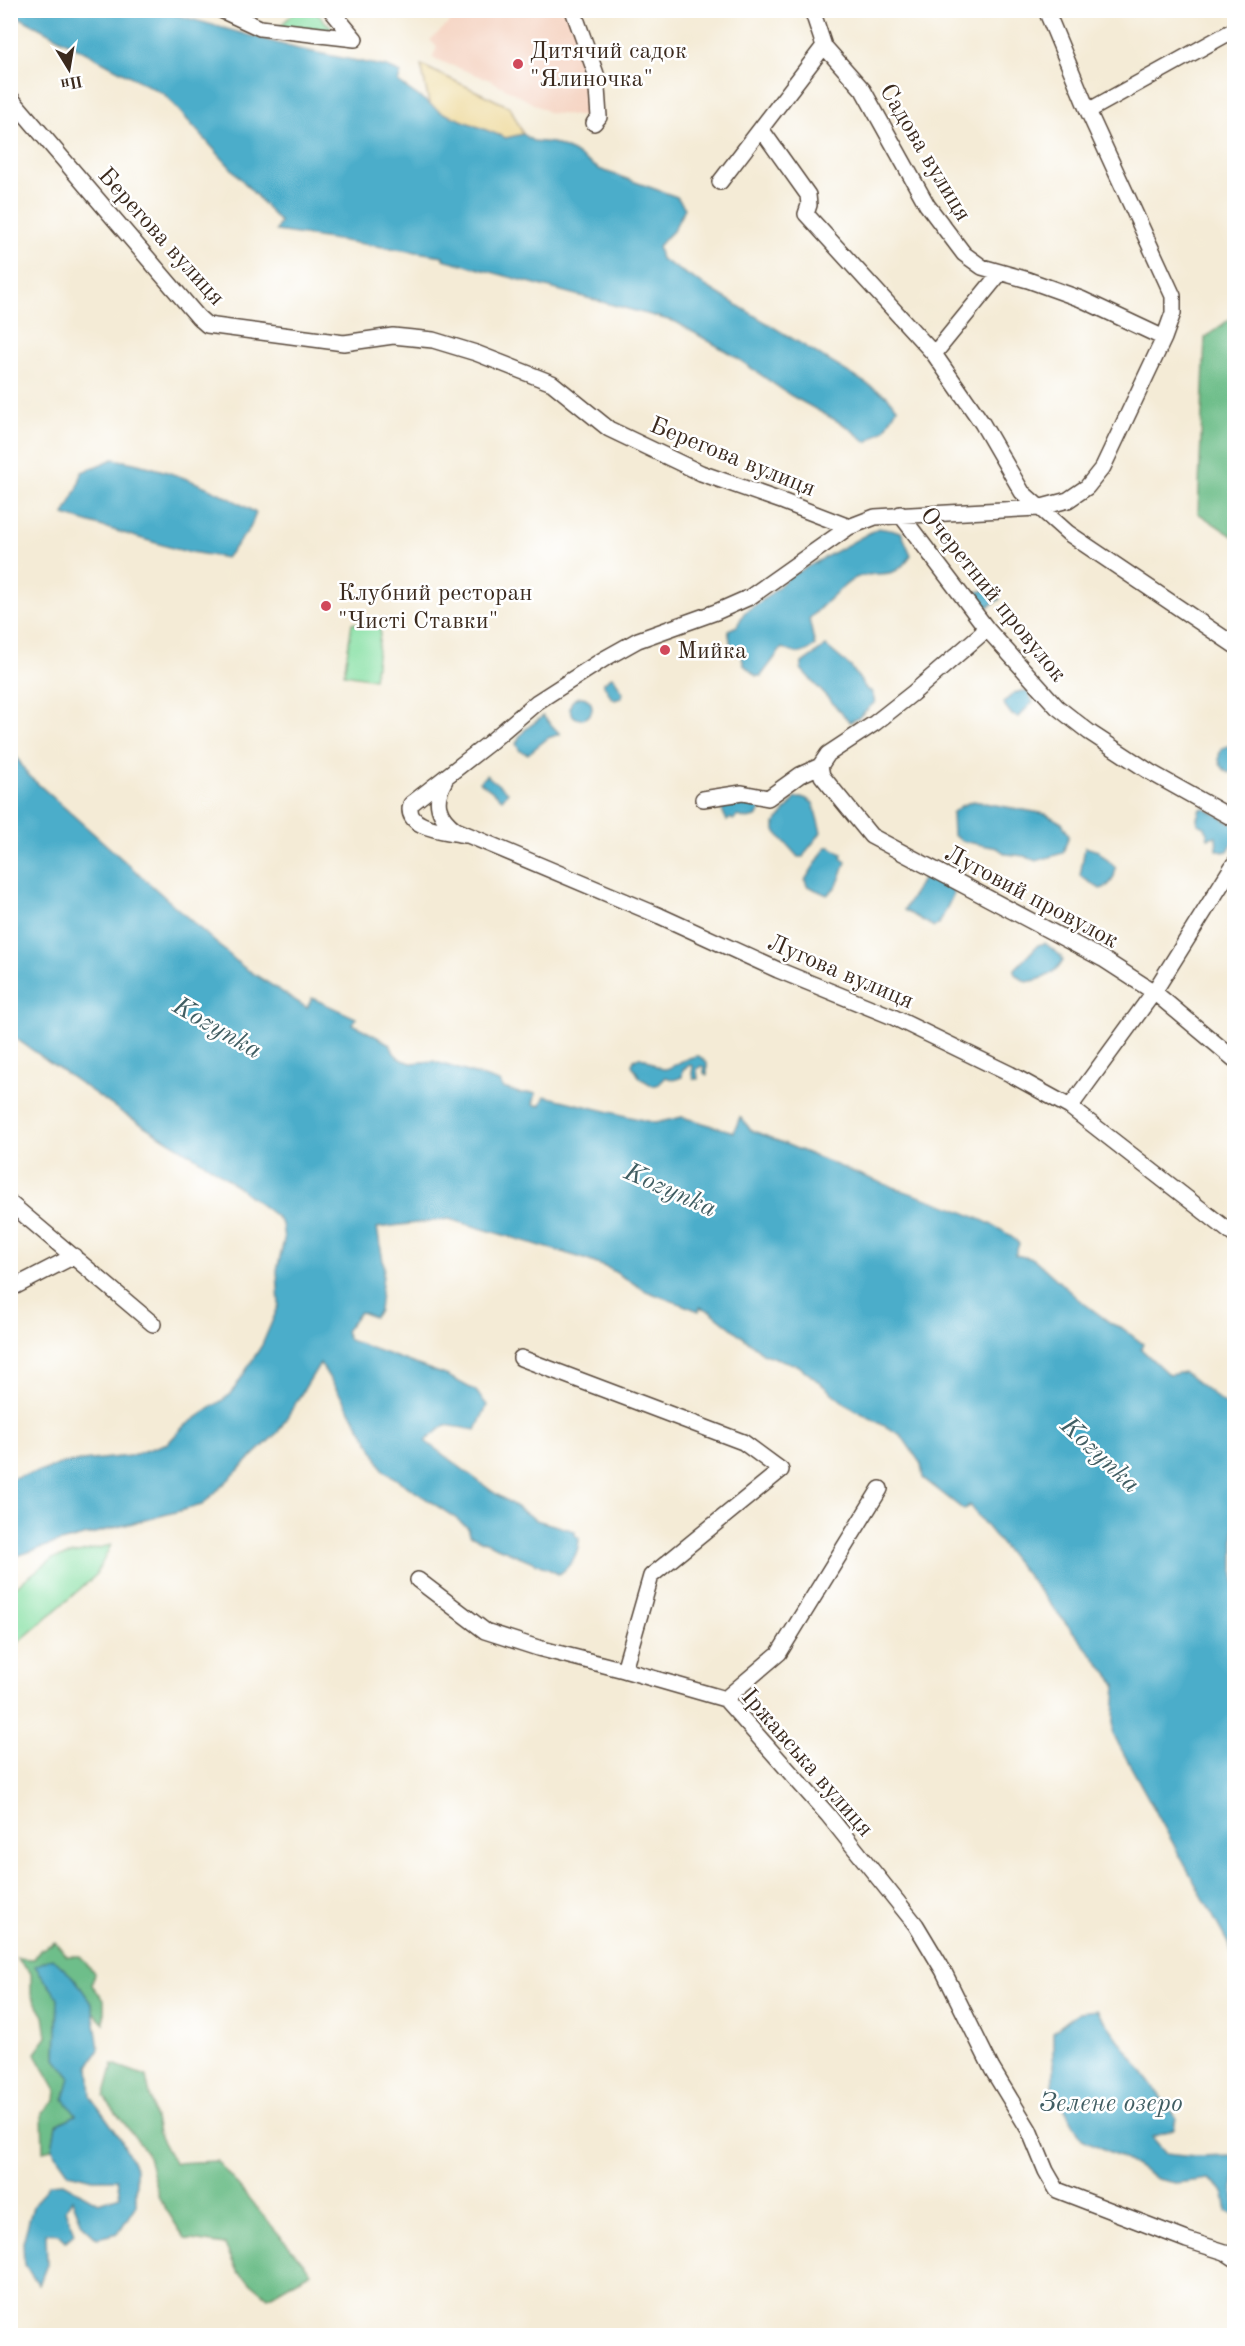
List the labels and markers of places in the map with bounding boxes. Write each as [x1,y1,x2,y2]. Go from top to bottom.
place label: Дитячий садок "Ялиночка" [530,40,687,92]
marker: Дитячий садок "Ялиночка" [511,57,525,71]
place label: Клубний ресторан "Чисті Ставки" [338,582,533,634]
marker: Клубний ресторан "Чисті Ставки" [319,599,333,613]
place label: Мийка [677,640,747,664]
marker: Мийка [658,643,672,657]

